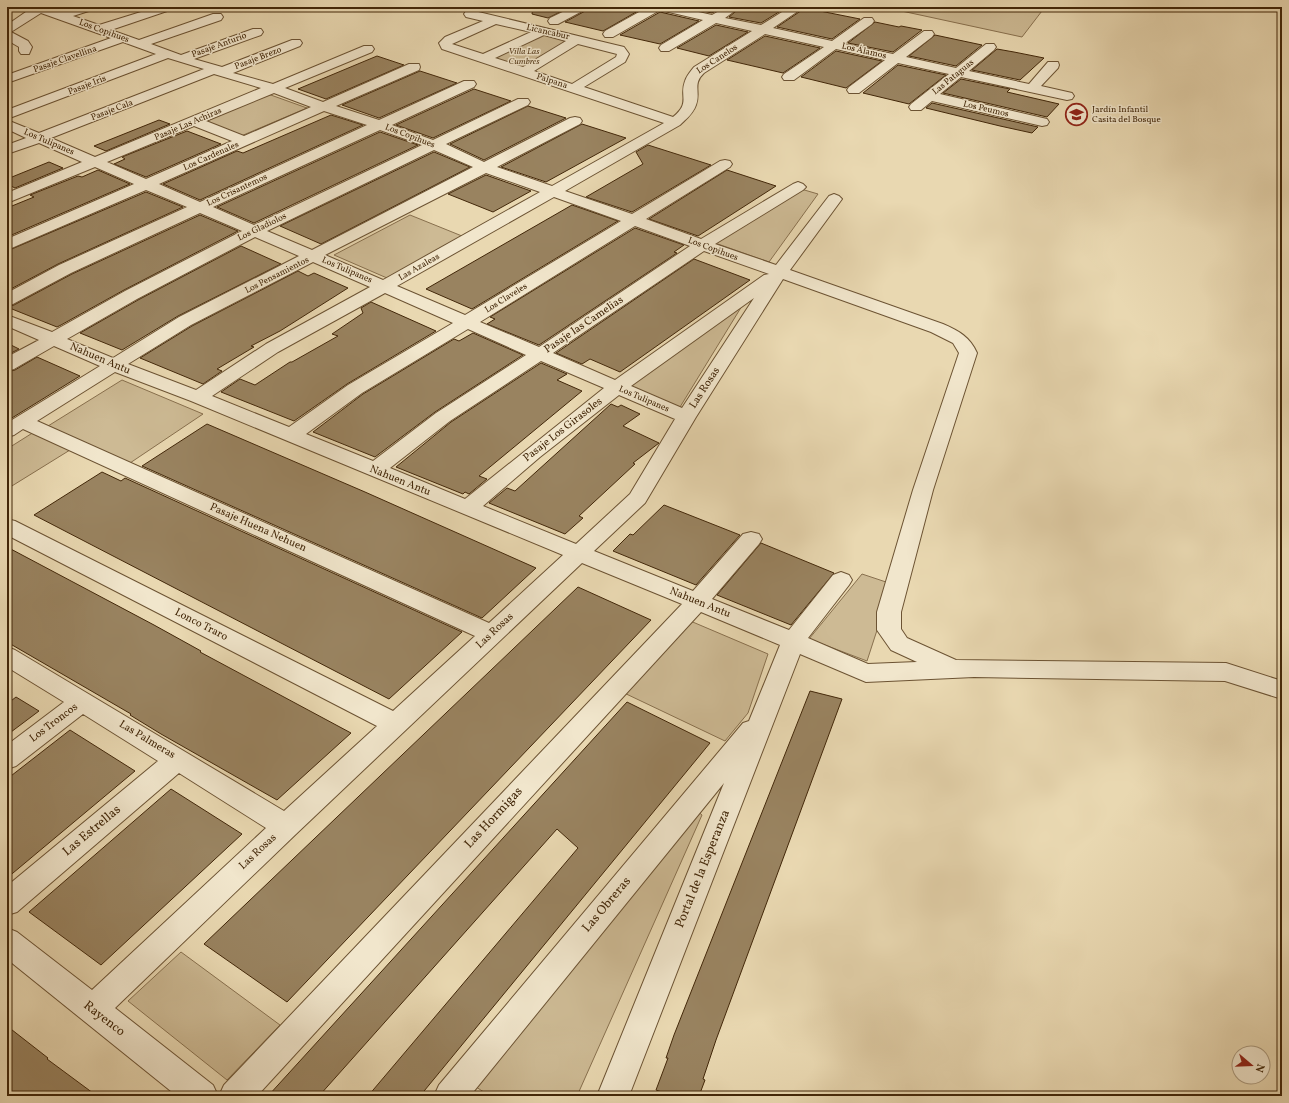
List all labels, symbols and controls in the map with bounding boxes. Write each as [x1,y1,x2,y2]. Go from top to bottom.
street label: Los Copihues [77,16,131,46]
street label: Licancabur [525,21,571,43]
street label: Pasaje Anturio [190,29,249,61]
street label: Los Álamos [840,40,888,62]
street label: Los Canelos [694,41,740,77]
street label: Pasaje Clavellina [32,42,99,76]
street label: Pasaje Brezo [233,43,284,73]
park label: Villa Las Cumbres [508,45,540,68]
street label: Las Pataguas [929,56,977,98]
street label: Palpana [535,70,570,92]
street label: Pasaje Iris [66,72,108,98]
street label: Pasaje Cala [89,96,135,124]
street label: Los Peumos [962,97,1010,121]
school or university icon: Jardín Infantil Casita del Bosque [1063,101,1089,127]
place label: Jardín Infantil Casita del Bosque [1092,103,1161,126]
street label: Pasaje Las Achiras [152,104,224,144]
street label: Los Copihues [383,121,437,152]
street label: Los Tulipanes [22,126,76,159]
street label: Los Cardenales [181,138,241,174]
street label: Los Crisantemos [205,170,270,210]
street label: Los Gladiolos [235,209,289,244]
street label: Los Copihues [686,234,740,264]
street label: Las Azaleas [396,250,442,284]
street label: Los Pensamientos [243,253,311,297]
street label: Los Tulipanes [320,254,374,287]
street label: Los Claveles [482,280,530,316]
street label: Pasaje las Camelias [541,293,627,357]
street label: Nahuen Antu [67,339,133,379]
street label: Las Rosas [686,364,724,412]
street label: Los Tulipanes [617,383,671,416]
street label: Pasaje Los Girasoles [520,394,606,466]
street label: Nahuen Antu [367,462,433,500]
street label: Pasaje Huena Nehuen [207,500,309,556]
street label: Nahuen Antu [667,584,733,622]
street label: Lonco Traro [172,605,230,645]
street label: Las Rosas [473,609,517,652]
street label: Los Troncos [27,700,82,746]
street label: Las Palmeras [116,717,178,763]
street label: Las Hormigas [461,783,528,853]
street label: Las Estrellas [59,801,125,861]
street label: Portal de la Esperanza [671,807,735,931]
street label: Las Rosas [236,830,280,873]
street label: Las Obreras [578,873,636,937]
street label: Rayenco [79,997,129,1041]
north arrow [1231,1045,1271,1085]
text: N [1251,1062,1267,1074]

